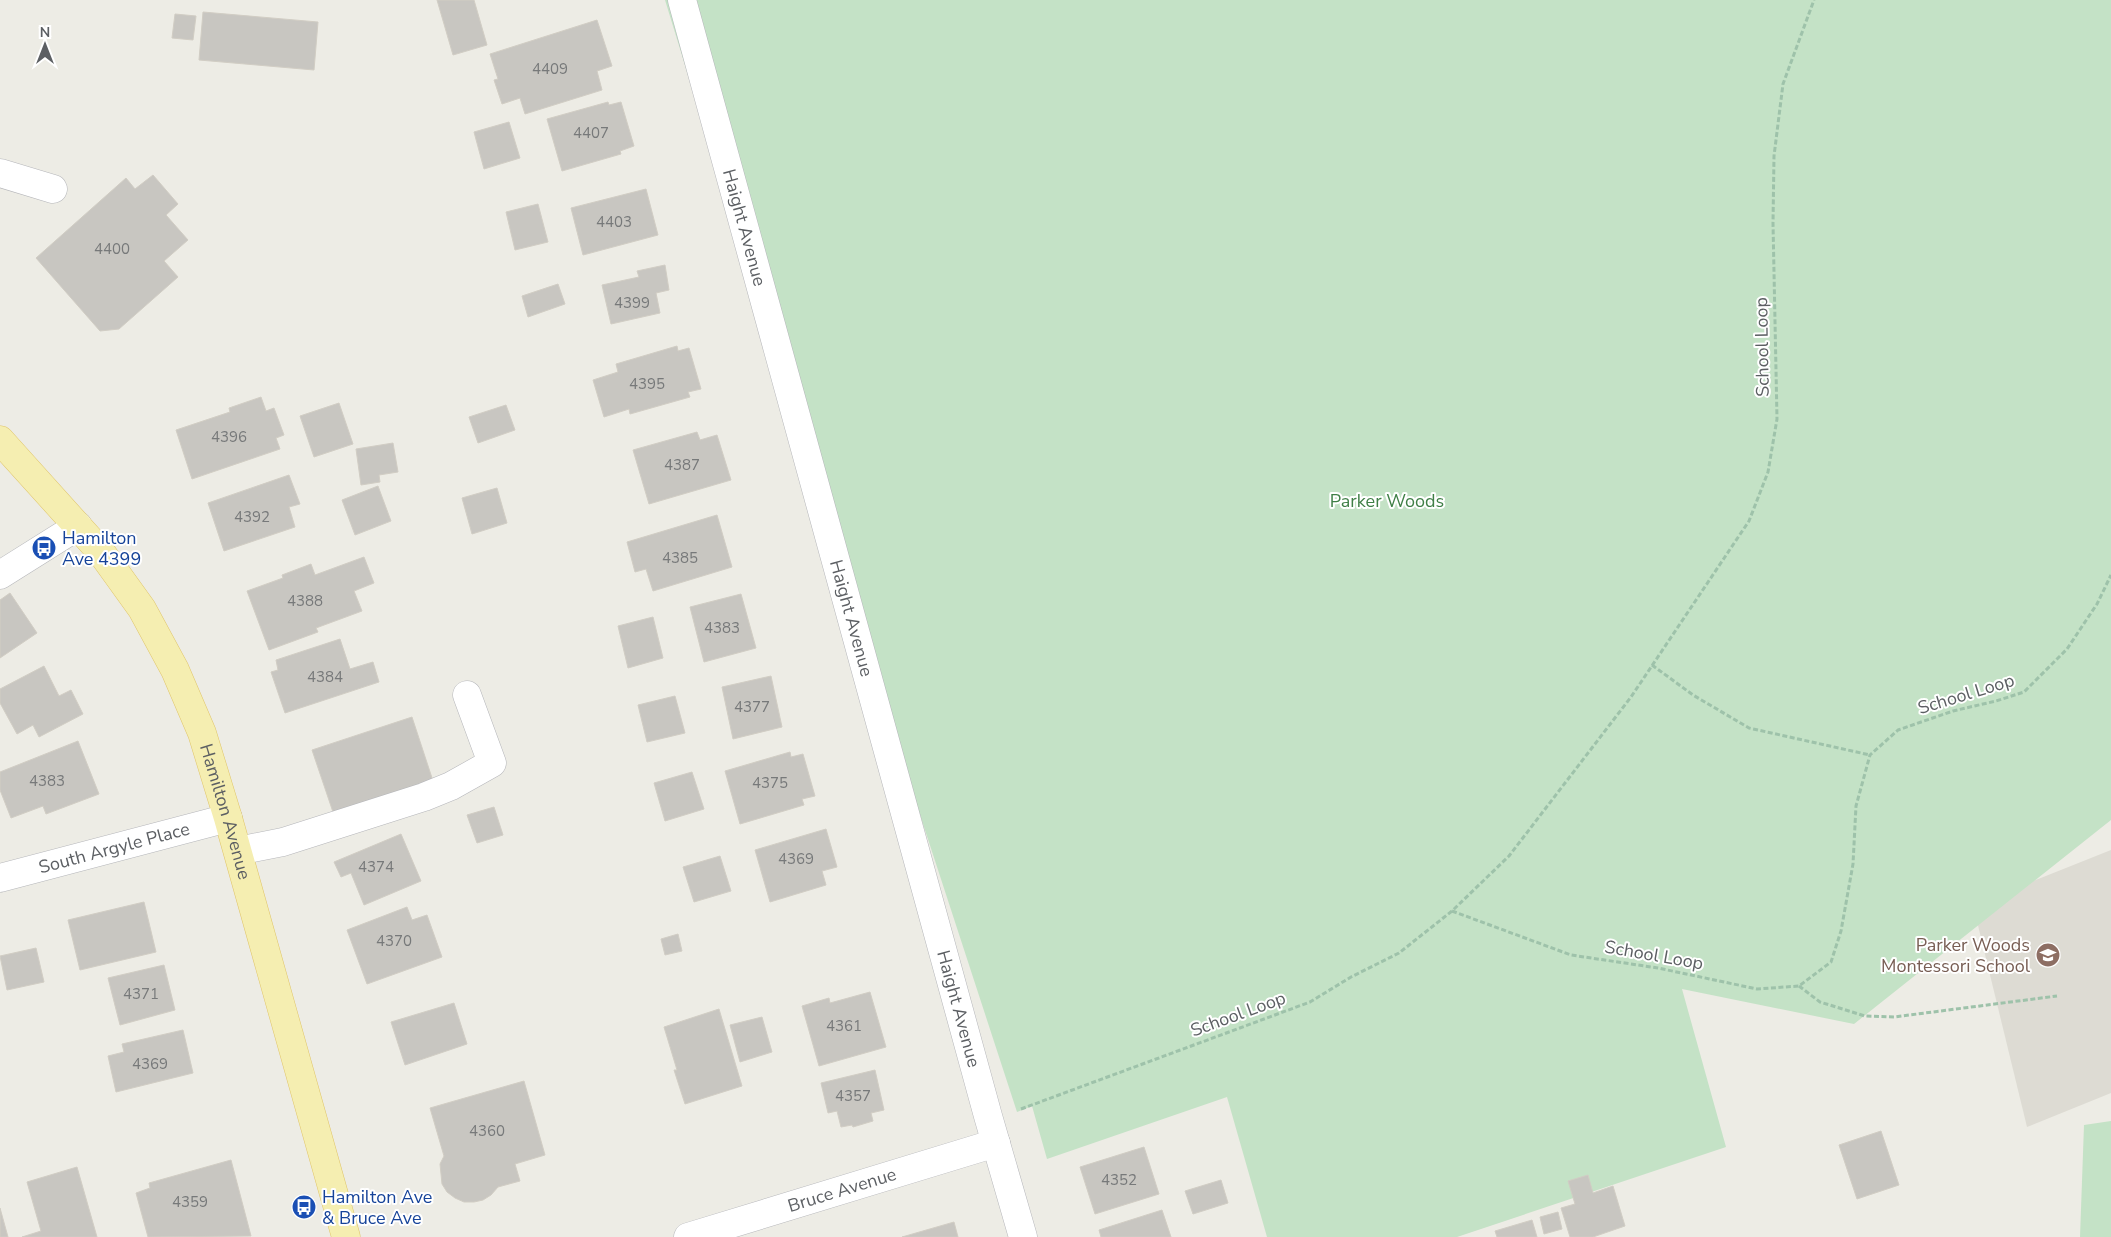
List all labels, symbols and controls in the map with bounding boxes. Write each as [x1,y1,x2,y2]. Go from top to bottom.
north arrow [20,20,70,70]
text: N [40,23,50,42]
house number: 4409 [532,59,568,79]
house number: 4407 [573,123,609,143]
street label: Haight Avenue [717,166,772,289]
house number: 4403 [596,212,632,232]
house number: 4400 [94,239,130,259]
house number: 4399 [614,293,650,313]
street label: School Loop [1749,297,1775,397]
house number: 4395 [629,374,665,394]
house number: 4396 [211,427,247,447]
house number: 4387 [664,455,700,475]
park label: Parker Woods [1330,489,1444,513]
house number: 4392 [234,507,270,527]
place label: Hamilton Ave 4399 [62,526,141,571]
bus stop icon: Hamilton Ave 4399 [31,535,57,561]
house number: 4385 [662,548,698,568]
street label: Haight Avenue [824,557,879,679]
house number: 4388 [287,591,323,611]
house number: 4383 [704,618,740,638]
house number: 4384 [307,667,343,687]
street label: School Loop [1915,668,2017,720]
house number: 4377 [734,697,770,717]
street label: Hamilton Avenue [194,741,257,882]
house number: 4383 [29,771,65,791]
house number: 4375 [752,773,788,793]
street label: South Argyle Place [36,817,192,879]
house number: 4369 [778,849,814,869]
house number: 4374 [358,857,394,877]
house number: 4370 [376,931,412,951]
place label: Parker Woods Montessori School [1881,933,2031,978]
street label: School Loop [1603,935,1705,975]
school or university icon: Parker Woods Montessori School [2035,942,2061,968]
street label: Haight Avenue [931,947,986,1070]
house number: 4371 [123,984,159,1004]
street label: School Loop [1187,986,1289,1042]
house number: 4361 [826,1016,862,1036]
house number: 4369 [132,1054,168,1074]
house number: 4357 [835,1086,871,1106]
house number: 4360 [469,1121,505,1141]
street label: Bruce Avenue [785,1162,899,1218]
house number: 4352 [1101,1170,1137,1190]
place label: Hamilton Ave & Bruce Ave [322,1185,432,1230]
house number: 4359 [172,1192,208,1212]
bus stop icon: Hamilton Ave & Bruce Ave [291,1194,317,1220]

